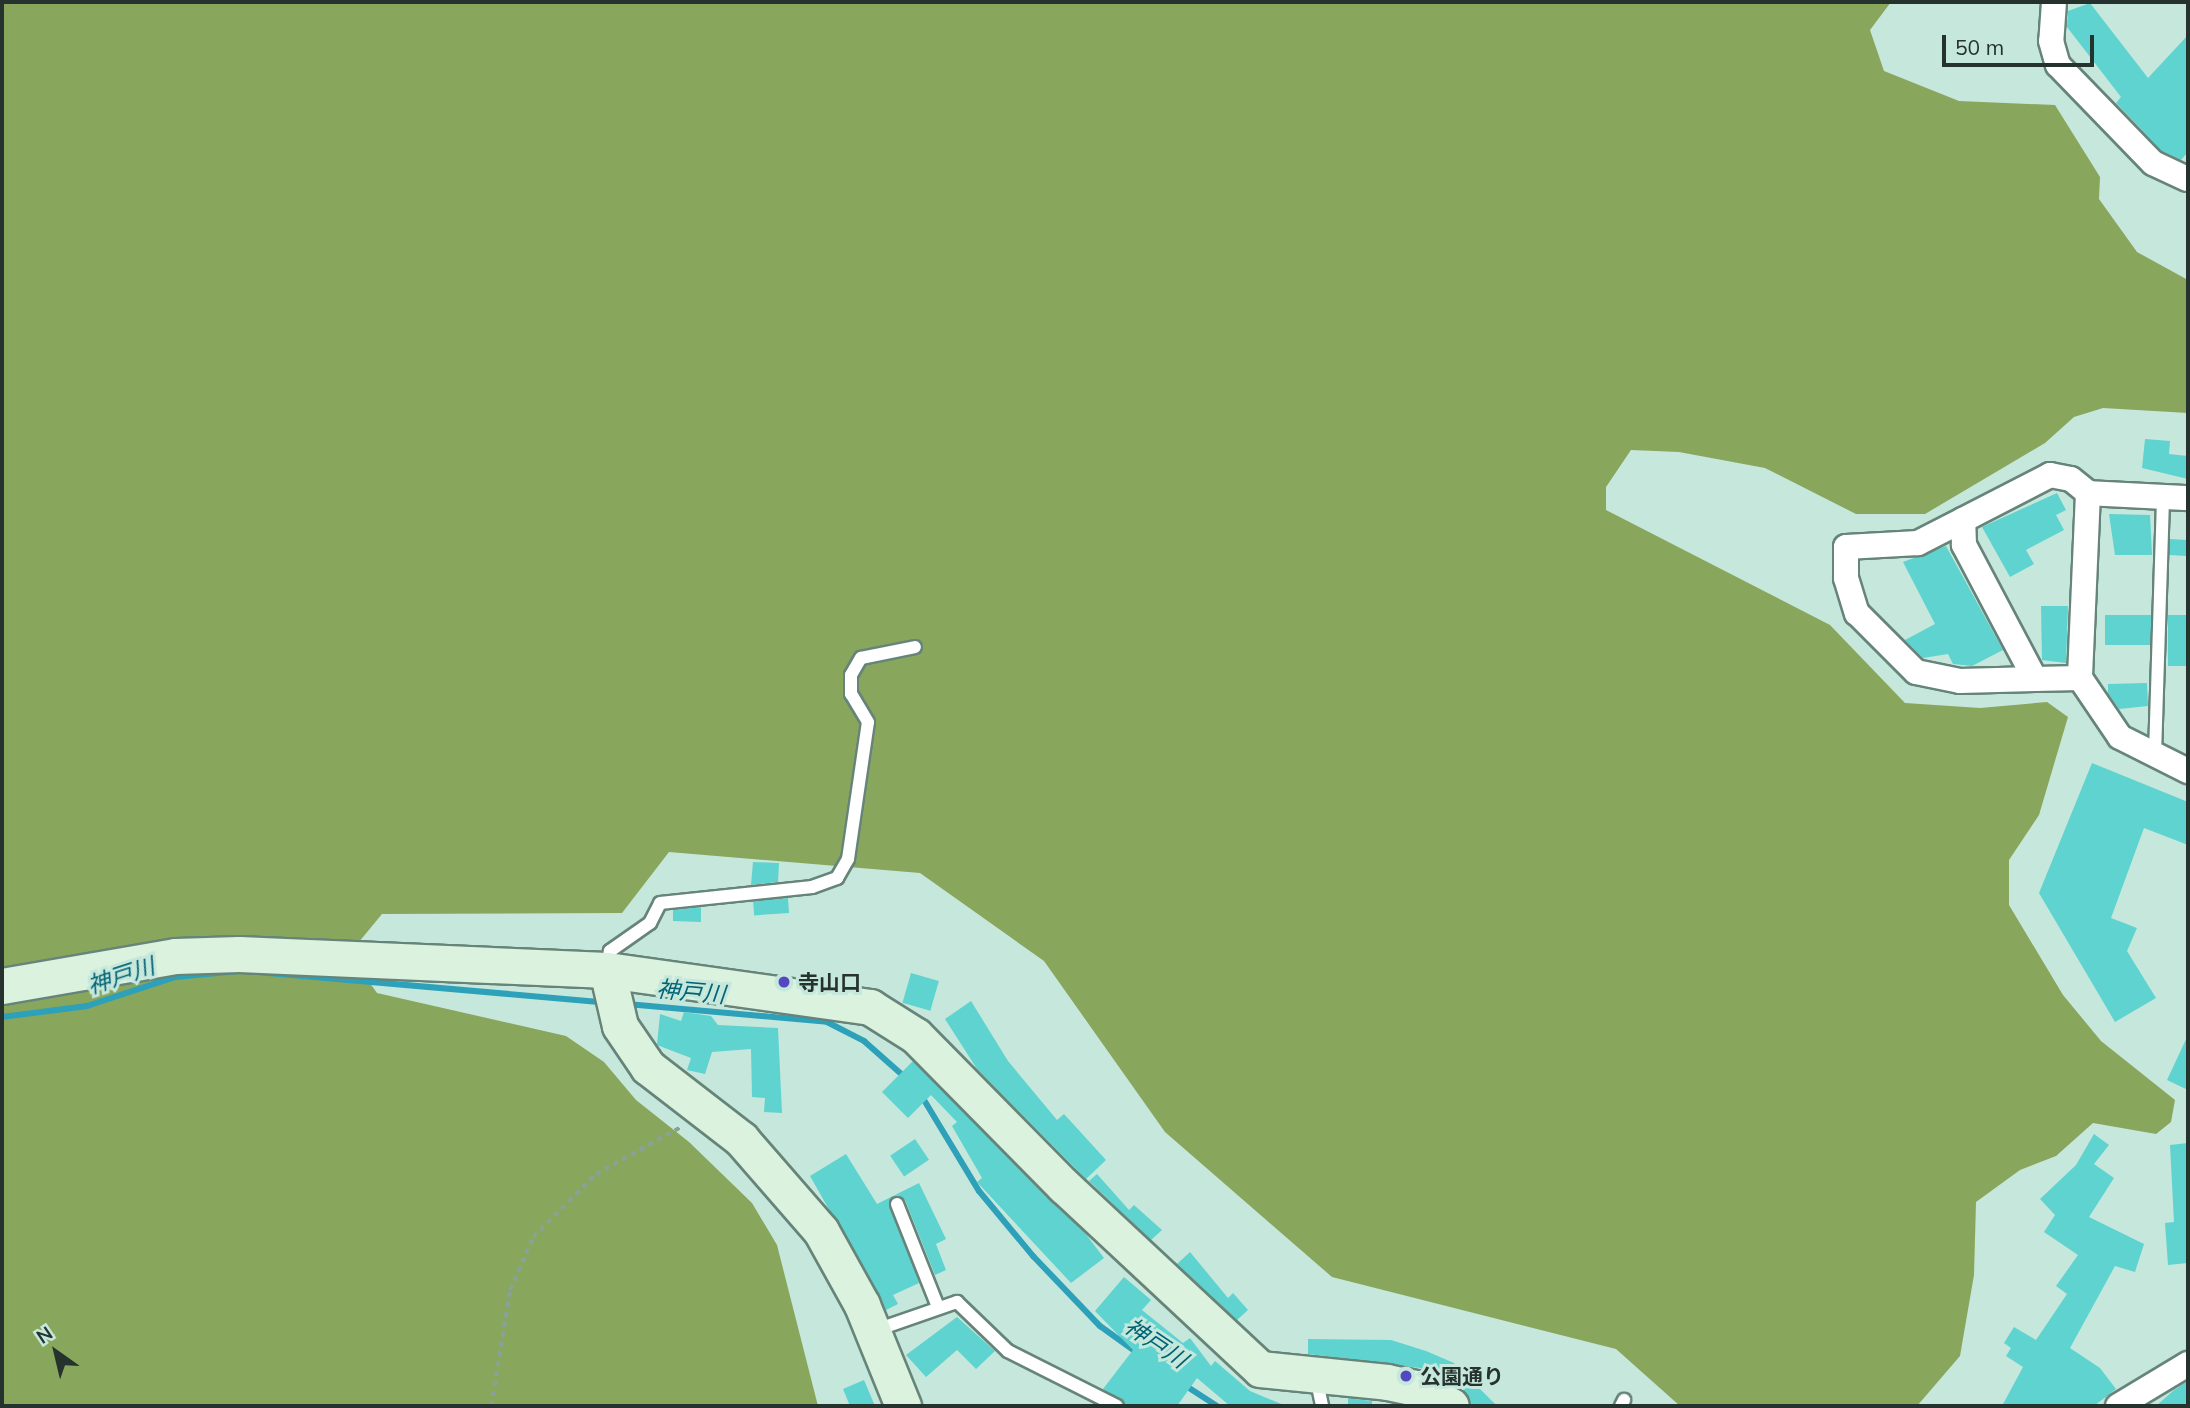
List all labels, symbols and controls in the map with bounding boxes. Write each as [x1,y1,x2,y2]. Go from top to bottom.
scale bar [1945,21,2097,65]
text: 50 m [1955,34,2004,60]
water label: 神戸川 [84,952,158,1000]
place label: 寺山口 [798,969,861,995]
marker: 寺山口 [776,974,792,990]
water label: 神戸川 [655,975,727,1009]
water label: 神戸川 [1120,1312,1192,1374]
north arrow [21,1317,91,1387]
text: N [32,1321,57,1349]
place label: 公園通り [1420,1363,1504,1389]
marker: 公園通り [1398,1368,1414,1384]

